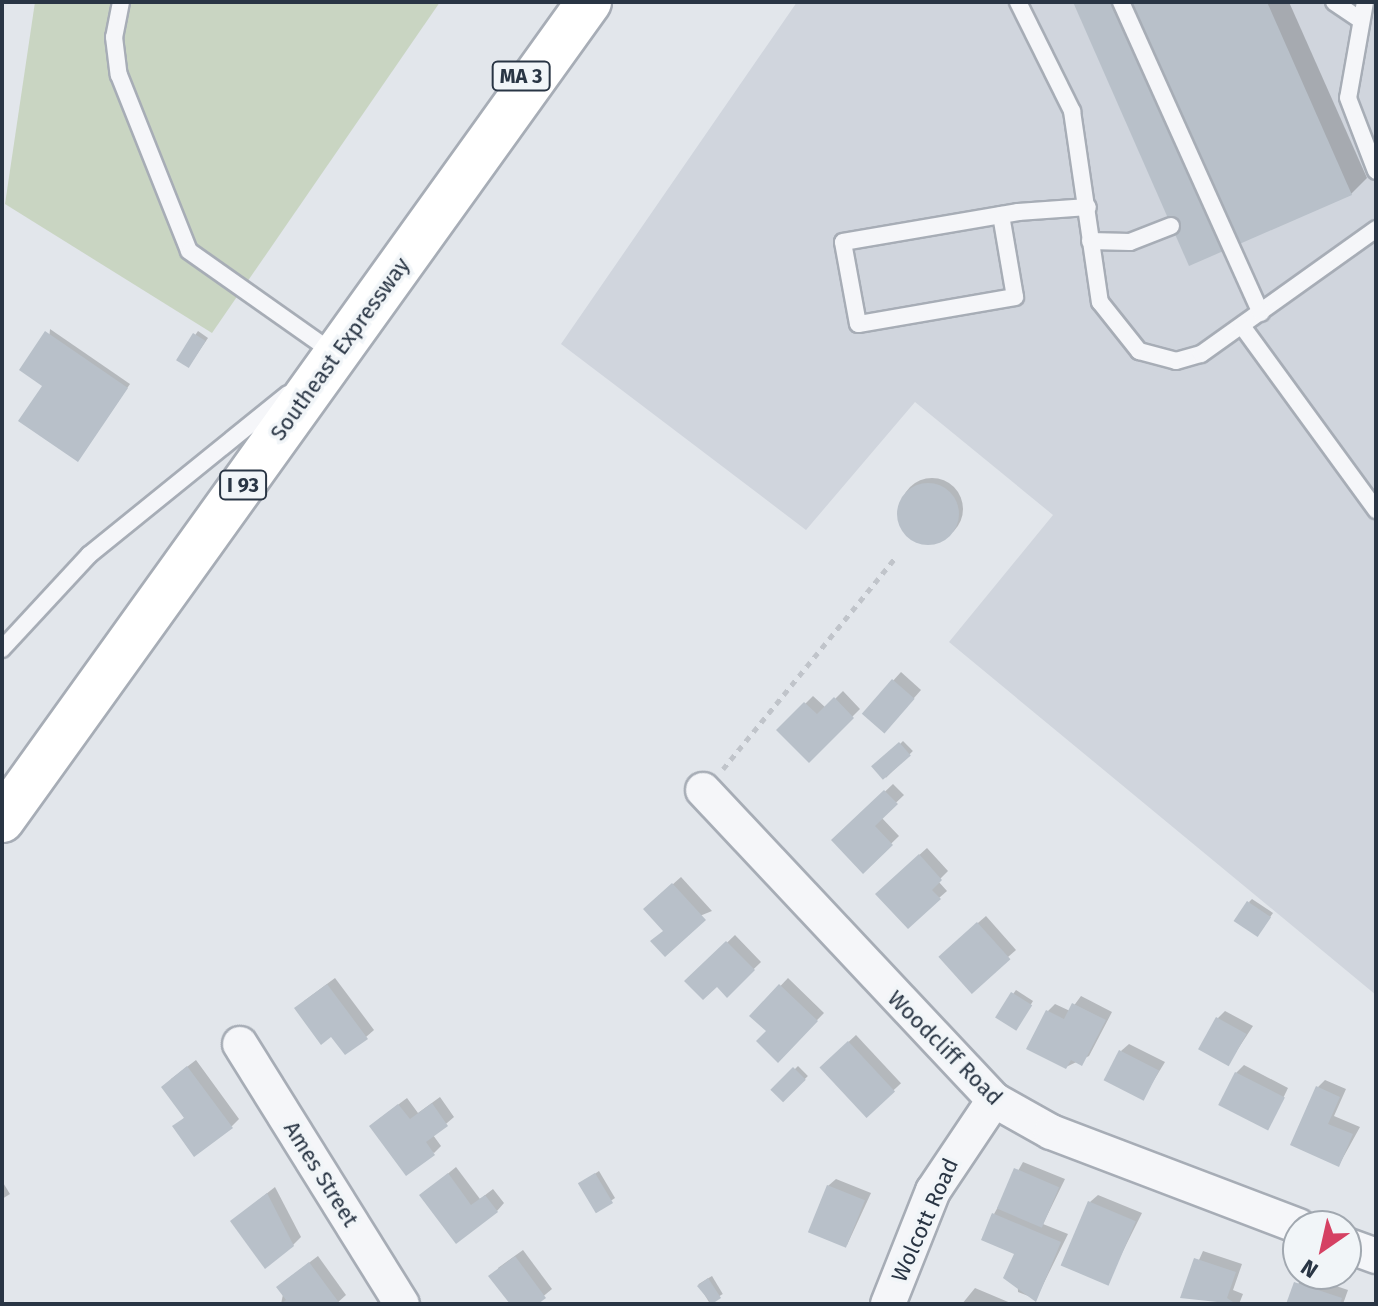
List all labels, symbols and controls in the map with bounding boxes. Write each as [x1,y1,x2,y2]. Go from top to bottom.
road number: MA 3 [491,60,551,92]
street label: Southeast Expressway [265,252,415,446]
road number: I 93 [219,469,267,501]
street label: Woodcliff Road [882,985,1008,1111]
street label: Ames Street [278,1116,364,1232]
street label: Wolcott Road [886,1154,964,1286]
north arrow [1282,1210,1362,1290]
text: N [1296,1253,1323,1284]

